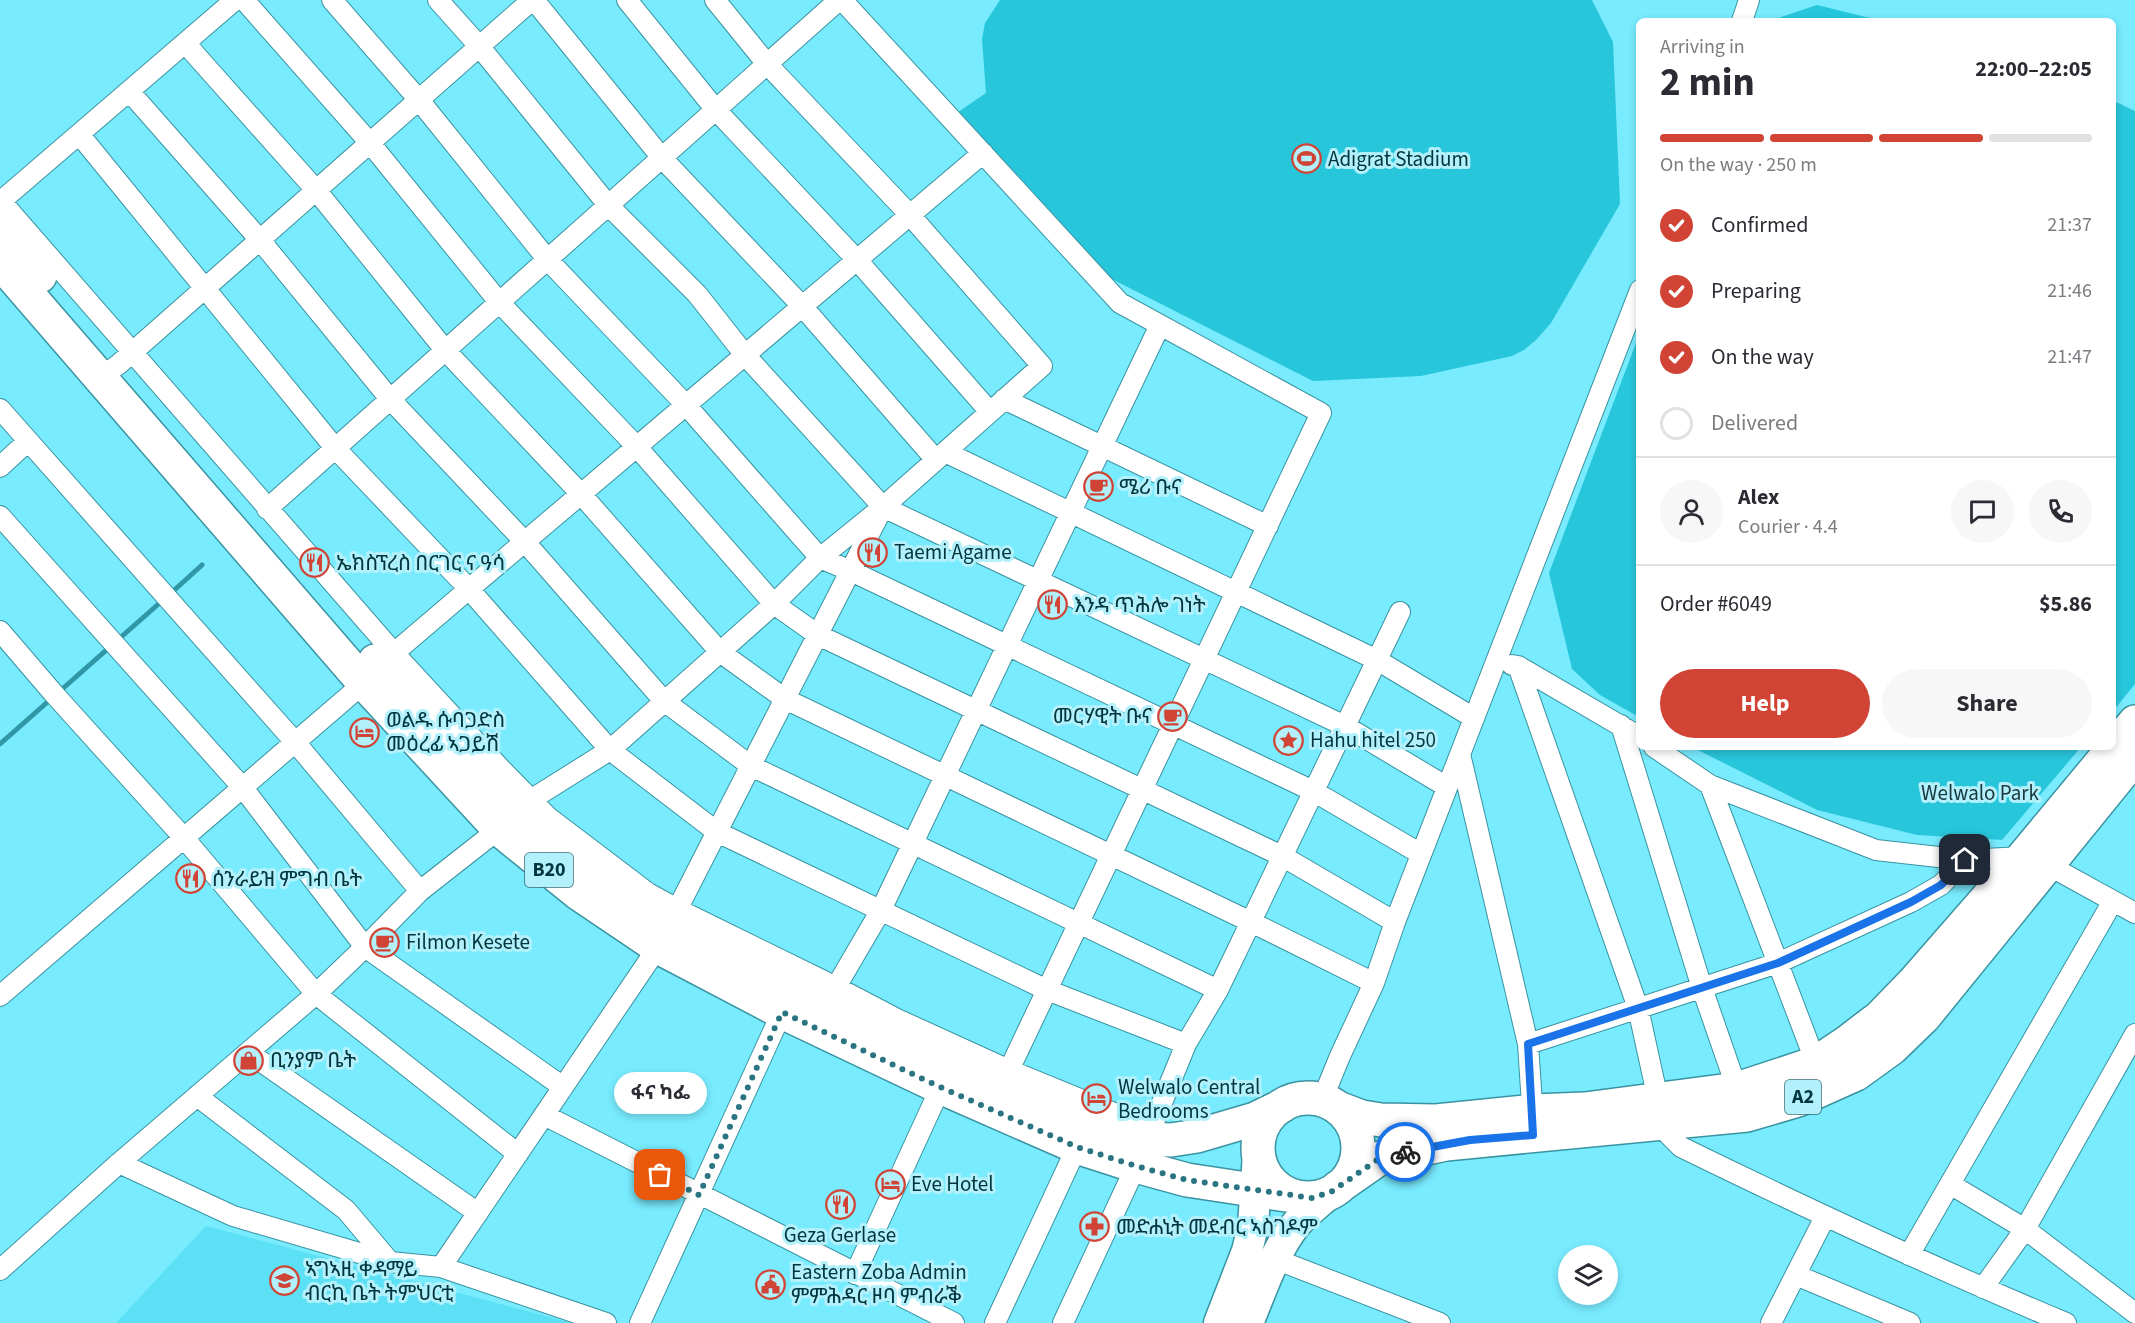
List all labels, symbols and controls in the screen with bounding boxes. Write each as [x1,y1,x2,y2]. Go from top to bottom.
text: Arriving in [1660,33,1745,61]
text: 22:00–22:05 [1975,53,2092,85]
text: 2 min [1660,55,1755,111]
sports icon: Adigrat Stadium [1291,143,1323,175]
place label: Adigrat Stadium [1328,144,1469,174]
text: On the way · 250 m [1660,151,1817,179]
icon: check [1660,209,1693,242]
text: Confirmed [1711,209,1808,241]
text: 21:37 [2047,211,2092,239]
icon: check [1660,275,1693,308]
text: Preparing [1711,275,1801,307]
text: 21:46 [2047,277,2092,305]
icon: check [1660,341,1693,374]
text: On the way [1711,341,1814,373]
text: 21:47 [2047,343,2092,371]
text: Delivered [1711,407,1798,439]
cafe icon: ሜሪ ቡና [1082,471,1114,503]
place label: ሜሪ ቡና [1119,472,1182,502]
button: person [1660,480,1723,543]
button: chat [1951,480,2014,543]
button: phone [2029,480,2092,543]
text: Alex [1738,481,1779,513]
text: Courier · 4.4 [1738,513,1838,541]
restaurant icon: Taemi Agame [857,536,889,568]
place label: Taemi Agame [894,537,1012,567]
restaurant icon: ኤክስፕረስ በርገር ና ዓሳ [299,547,331,579]
place label: ኤክስፕረስ በርገር ና ዓሳ [336,548,505,578]
text: Order #6049 [1660,588,1772,620]
text: $5.86 [2039,588,2092,620]
restaurant icon: እንዳ ጥሕሎ ገነት [1037,589,1069,621]
place label: እንዳ ጥሕሎ ገነት [1074,590,1206,620]
button: Help [1660,669,1870,738]
button: Share [1882,669,2092,738]
cafe icon: መርሃዊት ቡና [1157,700,1189,732]
place label: መርሃዊት ቡና [1053,701,1152,731]
place label: ወልዱ ሱባጋድስ መዕረፊ ኣጋይሽ [386,705,505,759]
hotel icon: ወልዱ ሱባጋድስ መዕረፊ ኣጋይሽ [349,716,381,748]
place icon: Hahu hitel 250 [1273,724,1305,756]
place label: Hahu hitel 250 [1310,725,1436,755]
park label: Welwalo Park [1921,778,2040,808]
pin [1939,834,1990,885]
icon: home [1948,843,1981,876]
road number: B20 [525,853,573,887]
restaurant icon: ሰንራይዝ ምግብ ቤት [175,863,207,895]
place label: ሰንራይዝ ምግብ ቤት [212,864,362,894]
cafe icon: Filmon Kesete [369,926,401,958]
place label: Filmon Kesete [406,927,530,957]
shop icon: ቢንያም ቤት [233,1044,265,1076]
place label: ቢንያም ቤት [270,1045,356,1075]
place label: Welwalo Central Bedrooms [1118,1072,1260,1126]
callout: ፋና ካፌ [614,1073,706,1115]
text: ፋና ካፌ [631,1079,690,1107]
road number: A2 [1785,1080,1821,1114]
hotel icon: Welwalo Central Bedrooms [1081,1083,1113,1115]
courier [1375,1122,1435,1182]
icon: bike [1389,1136,1422,1169]
pin [634,1149,685,1200]
icon: bag [643,1158,676,1191]
hotel icon: Eve Hotel [874,1168,906,1200]
place label: Eve Hotel [911,1169,994,1199]
restaurant icon: Geza Gerlase [824,1188,856,1220]
pharmacy icon: መድሐኒት መደብር ኣስገዶም [1079,1211,1111,1243]
place label: መድሐኒት መደብር ኣስገዶም [1116,1212,1318,1242]
place label: Geza Gerlase [784,1220,896,1250]
map controls [1558,1245,1618,1305]
button: layers [1558,1245,1618,1305]
place label: ኣግኣዚ ቀዳማይ ብርኪ ቤት ትምህርቲ [305,1254,454,1308]
place label: Eastern Zoba Admin ምምሕዳር ዞባ ምብራቕ [791,1257,967,1311]
school or university icon: ኣግኣዚ ቀዳማይ ብርኪ ቤት ትምህርቲ [268,1265,300,1297]
public building icon: Eastern Zoba Admin ምምሕዳር ዞባ ምብራቕ [754,1268,786,1300]

